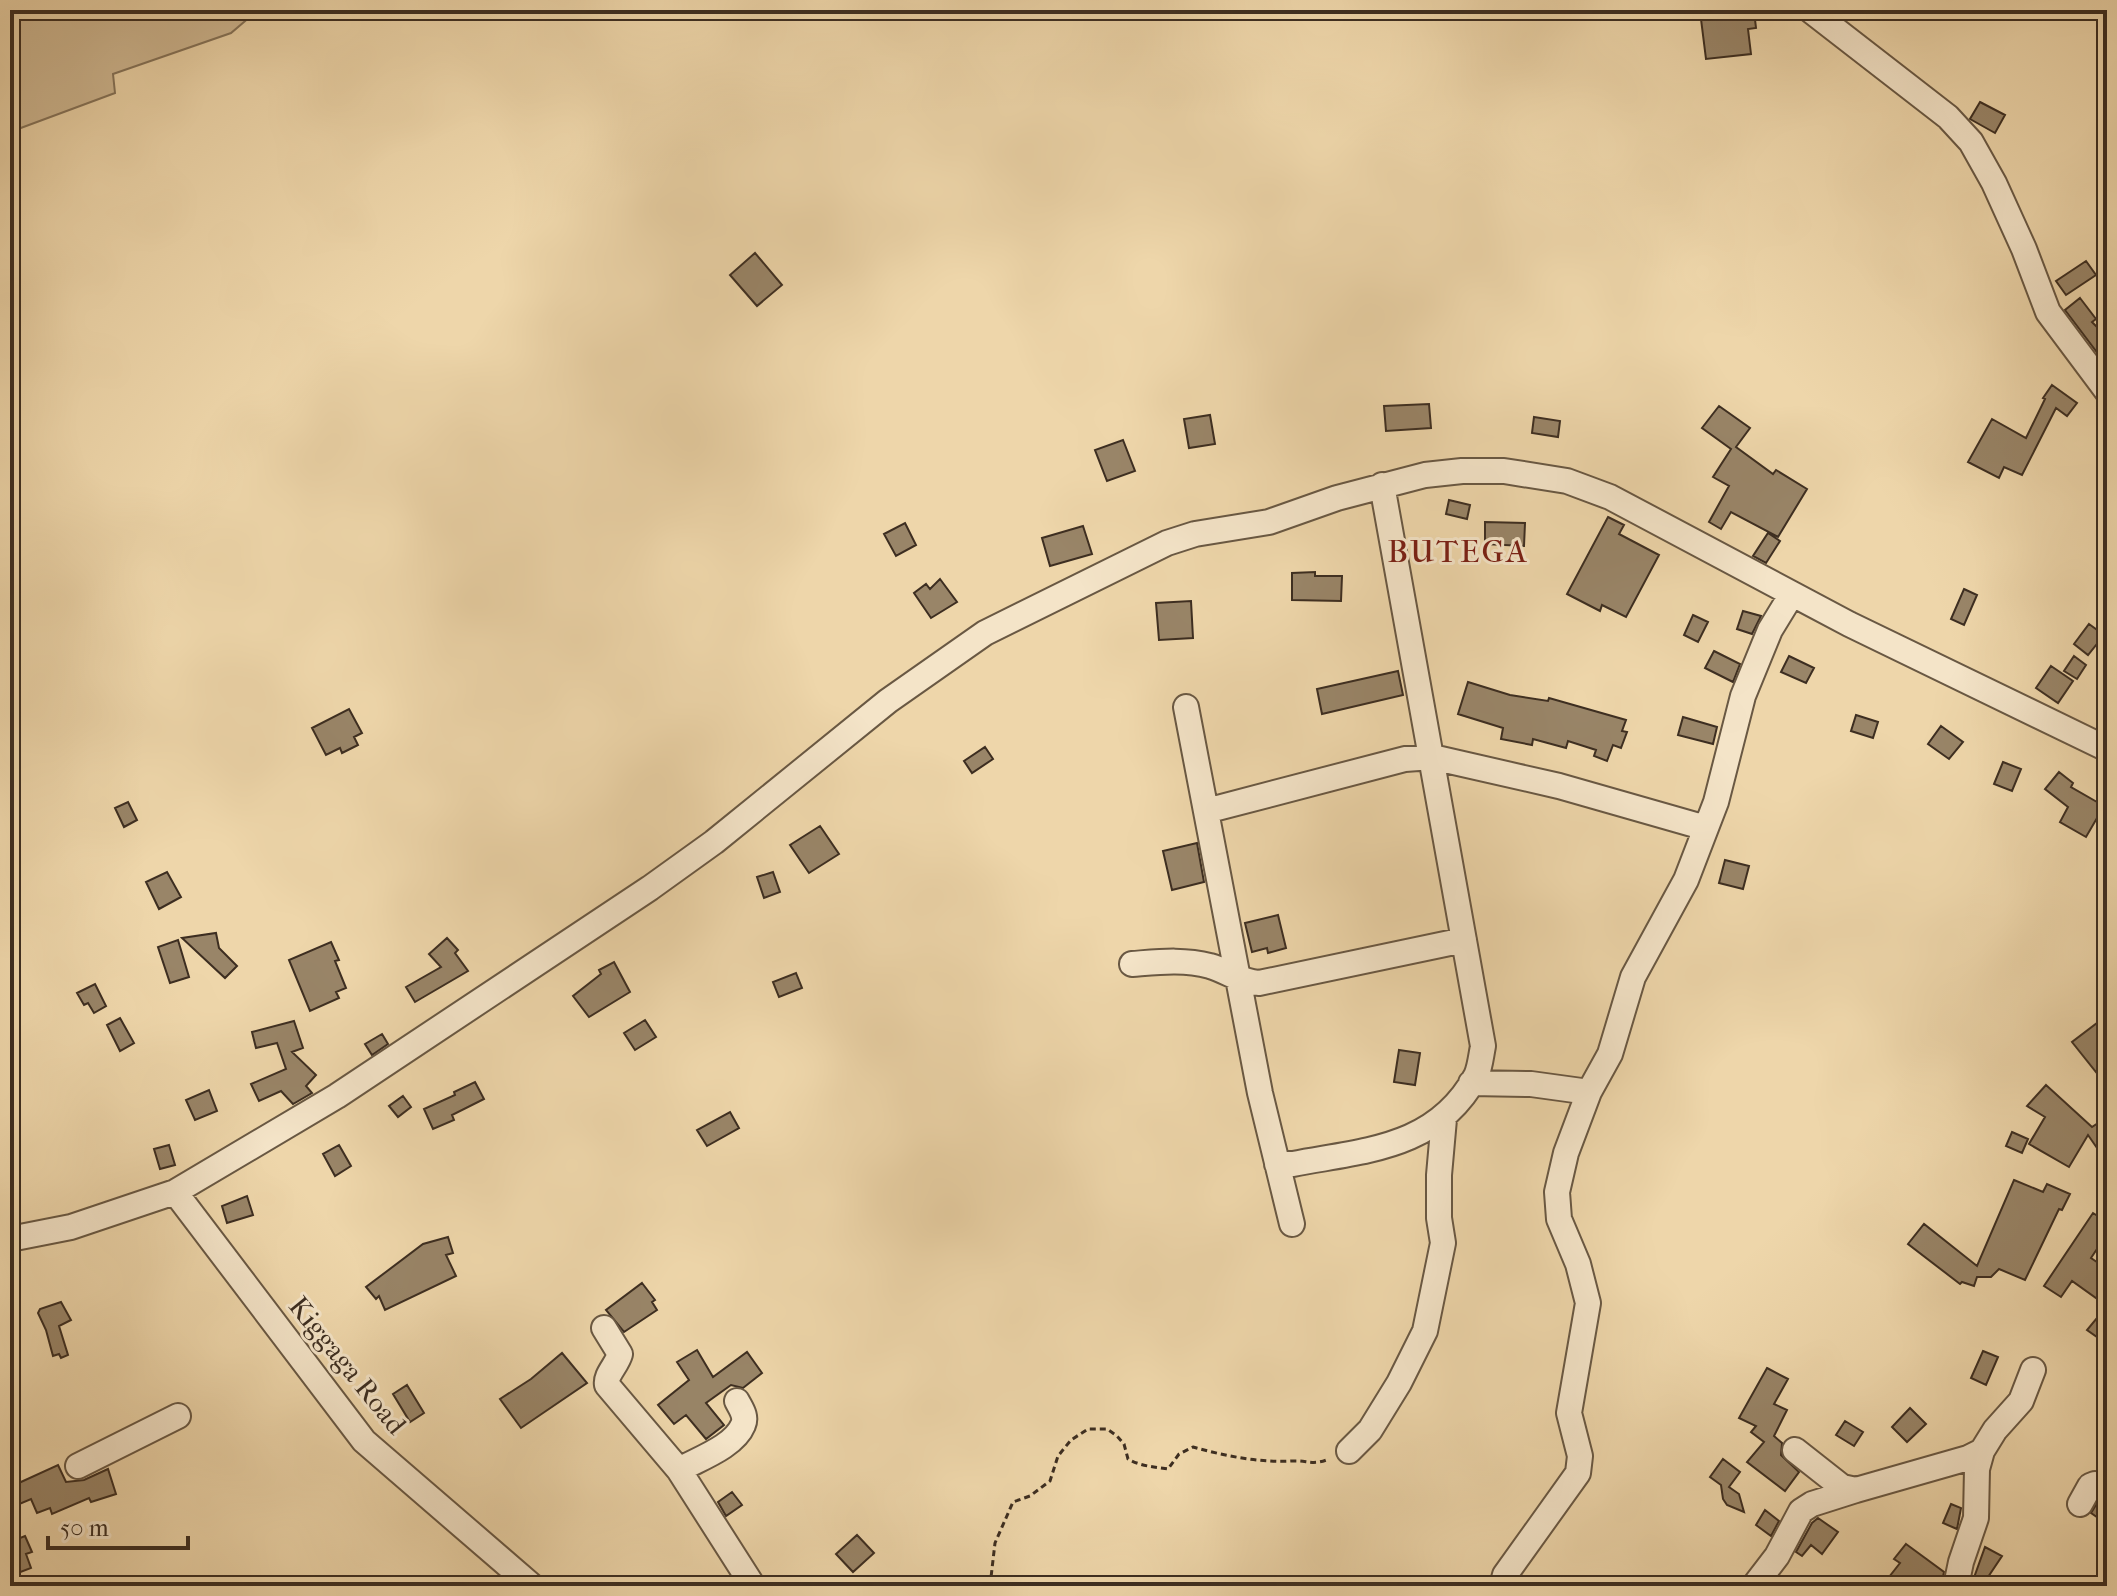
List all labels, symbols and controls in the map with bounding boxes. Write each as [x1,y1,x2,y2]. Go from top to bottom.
district label: BUTEGA [1387,533,1529,570]
street label: Kiggaga Road [282,1290,414,1441]
scale bar [48,1500,188,1550]
text: 50 m [60,1514,109,1542]

